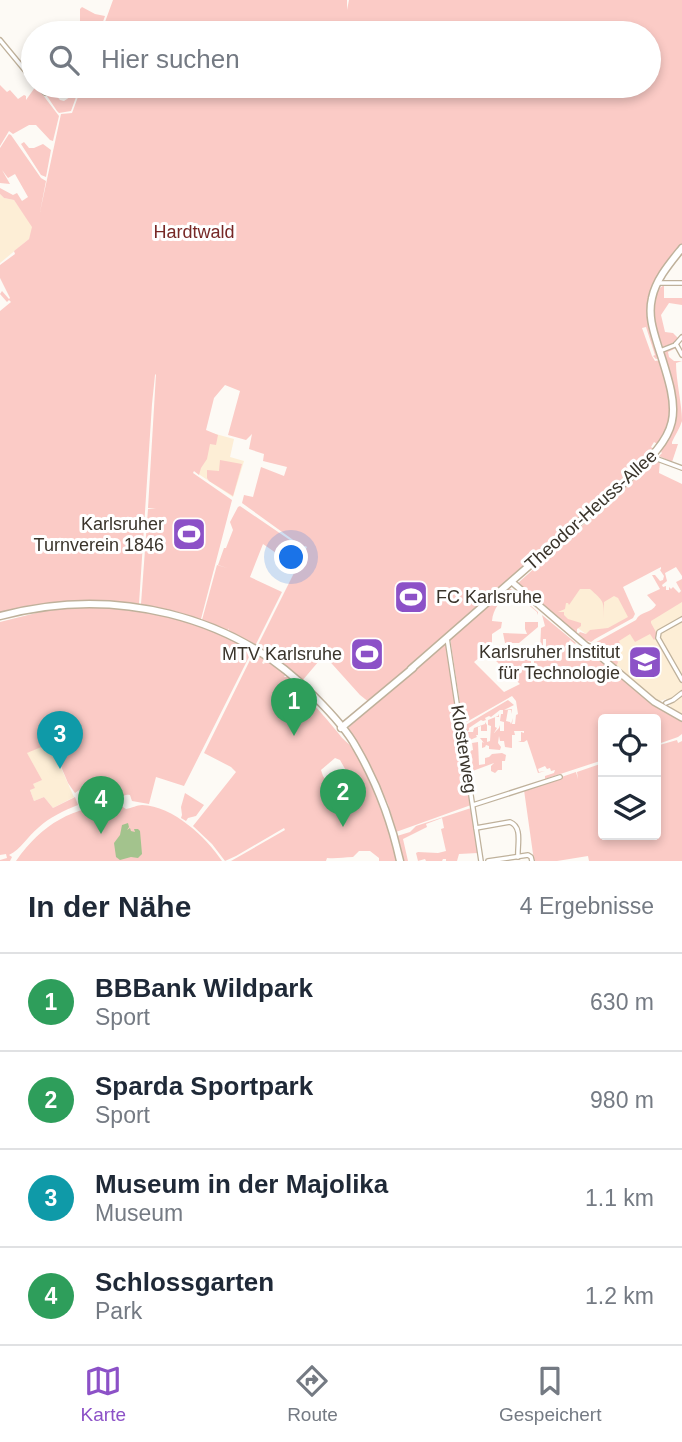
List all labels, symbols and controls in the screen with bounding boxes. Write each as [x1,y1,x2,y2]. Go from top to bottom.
search box [21,21,661,98]
icon: search [45,41,83,79]
text: Hier suchen [101,44,240,74]
park label: Hardtwald [153,222,235,242]
street label: Theodor-Heuss-Allee [521,446,661,574]
place label: Karlsruher Turnverein 1846 [34,514,164,555]
sports icon: Karlsruher Turnverein 1846 [170,515,208,553]
your location [274,540,308,574]
sports icon: FC Karlsruhe [392,578,430,616]
place label: FC Karlsruhe [436,587,542,607]
sports icon: MTV Karlsruhe [348,635,386,673]
place label: Karlsruher Institut für Technologie [479,642,620,683]
school or university icon: Karlsruher Institut für Technologie [626,643,664,681]
place label: MTV Karlsruhe [222,644,342,664]
pin: 1 [271,678,317,736]
street label: Klosterweg [447,703,481,795]
pin: 3 [37,711,83,769]
map controls [598,714,661,840]
button: locate [598,714,661,777]
pin: 2 [320,769,366,827]
pin: 4 [78,776,124,834]
button: layers [598,777,661,840]
text: In der Nähe [28,890,191,923]
text: 4 Ergebnisse [520,893,654,919]
text: BBBank Wildpark [95,973,313,1003]
text: 1 [45,989,57,1015]
text: 630 m [590,989,654,1015]
text: Sport [95,1004,150,1030]
text: Sparda Sportpark [95,1071,313,1101]
text: 2 [45,1087,57,1113]
text: 980 m [590,1087,654,1113]
text: Sport [95,1102,150,1128]
text: Museum in der Majolika [95,1169,388,1199]
text: 3 [45,1185,57,1211]
text: 1.1 km [585,1185,654,1211]
text: Museum [95,1200,183,1226]
text: Schlossgarten [95,1267,274,1297]
text: 4 [45,1283,57,1309]
text: 1.2 km [585,1283,654,1309]
text: Park [95,1298,142,1324]
tab: Karte [81,1362,126,1426]
tab: Route [287,1362,338,1426]
tab: Gespeichert [499,1362,601,1426]

